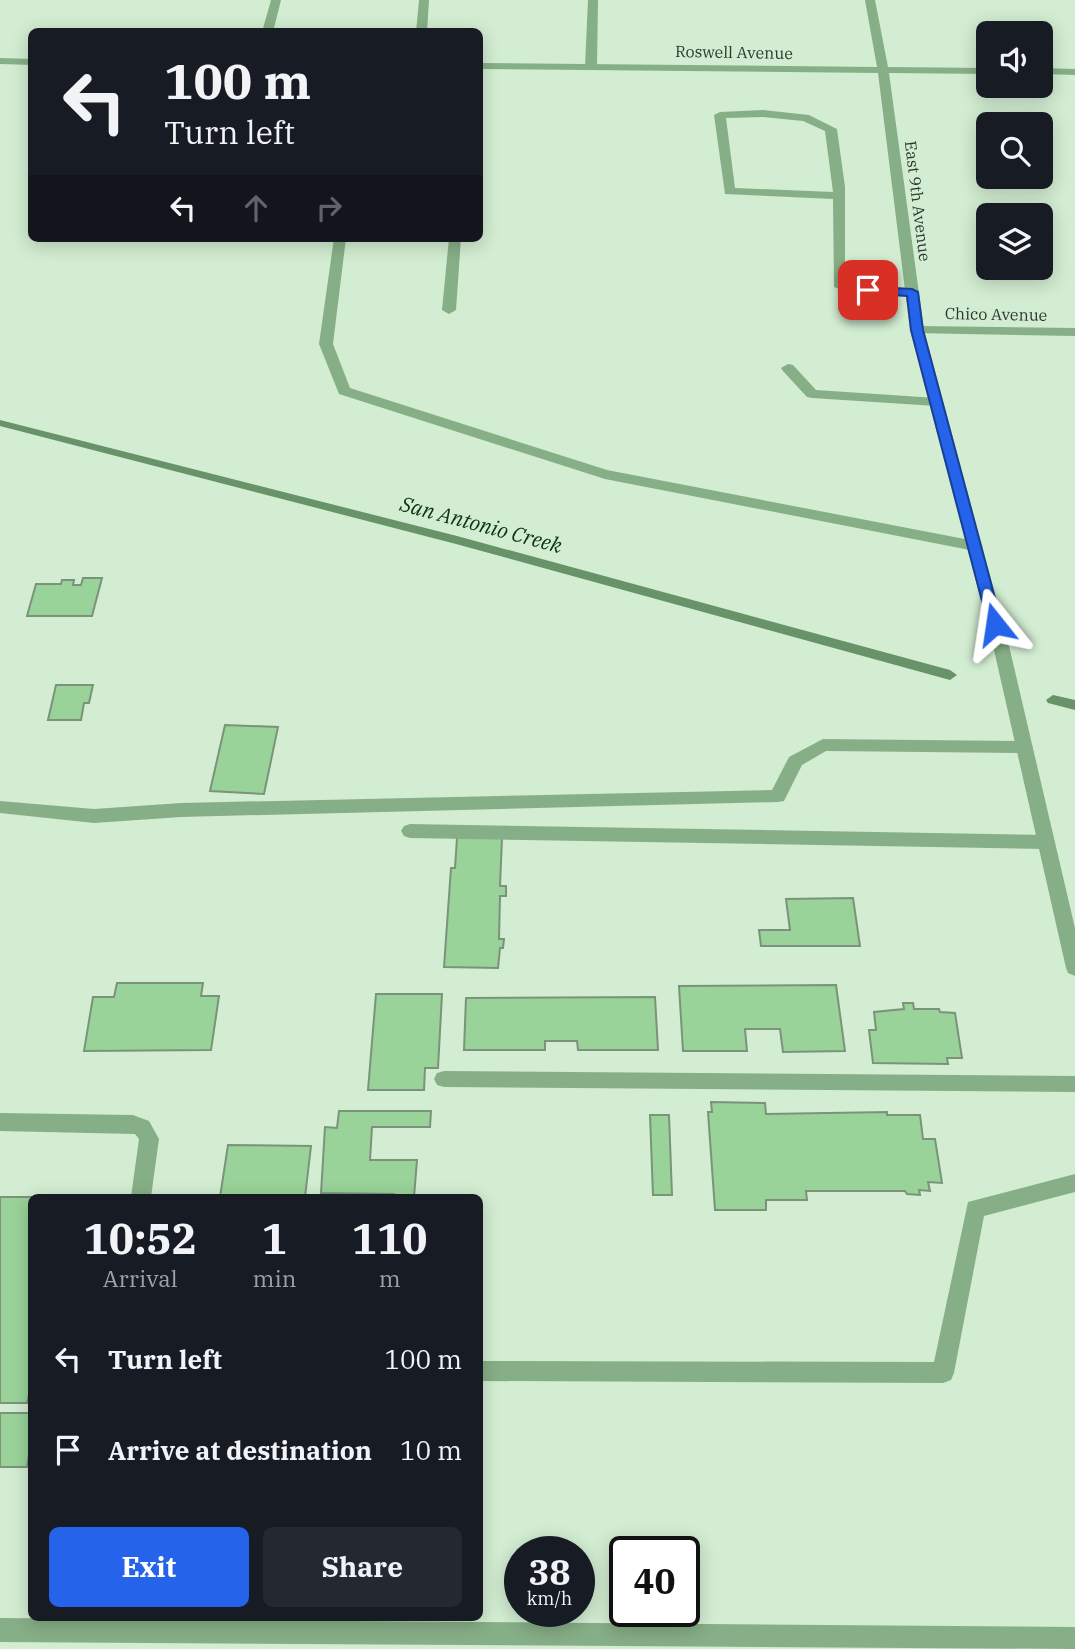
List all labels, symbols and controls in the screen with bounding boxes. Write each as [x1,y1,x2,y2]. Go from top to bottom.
map controls [976,21,1053,280]
button: sound [976,21,1053,98]
street label: Roswell Avenue [675,41,793,63]
text: 100 m [164,49,311,112]
icon: left [49,56,140,147]
text: Turn left [164,111,295,153]
button: search [976,112,1053,189]
street label: East 9th Avenue [901,140,935,262]
icon: left [164,189,202,227]
icon: ahead [237,189,275,227]
icon: right [310,189,348,227]
button: layers [976,203,1053,280]
pin [838,260,898,320]
icon: arrive [849,271,887,309]
street label: Chico Avenue [945,303,1047,325]
water label: San Antonio Creek [396,489,566,559]
position arrow [958,587,1032,661]
text: 10:52 [83,1211,197,1266]
text: 1 [262,1211,287,1266]
text: 110 [352,1211,427,1266]
text: Arrival [103,1263,178,1293]
text: min [253,1263,296,1293]
text: m [379,1263,401,1293]
icon: left [49,1340,87,1378]
text: Turn left [108,1342,222,1376]
text: 100 m [384,1342,462,1376]
icon: arrive [49,1431,87,1469]
text: Arrive at destination [108,1433,372,1467]
text: 10 m [400,1433,462,1467]
button: Exit [49,1527,249,1607]
button: Share [263,1527,462,1607]
speed limit sign: 40 [609,1536,700,1627]
text: 38 [528,1549,571,1595]
text: km/h [527,1587,572,1610]

